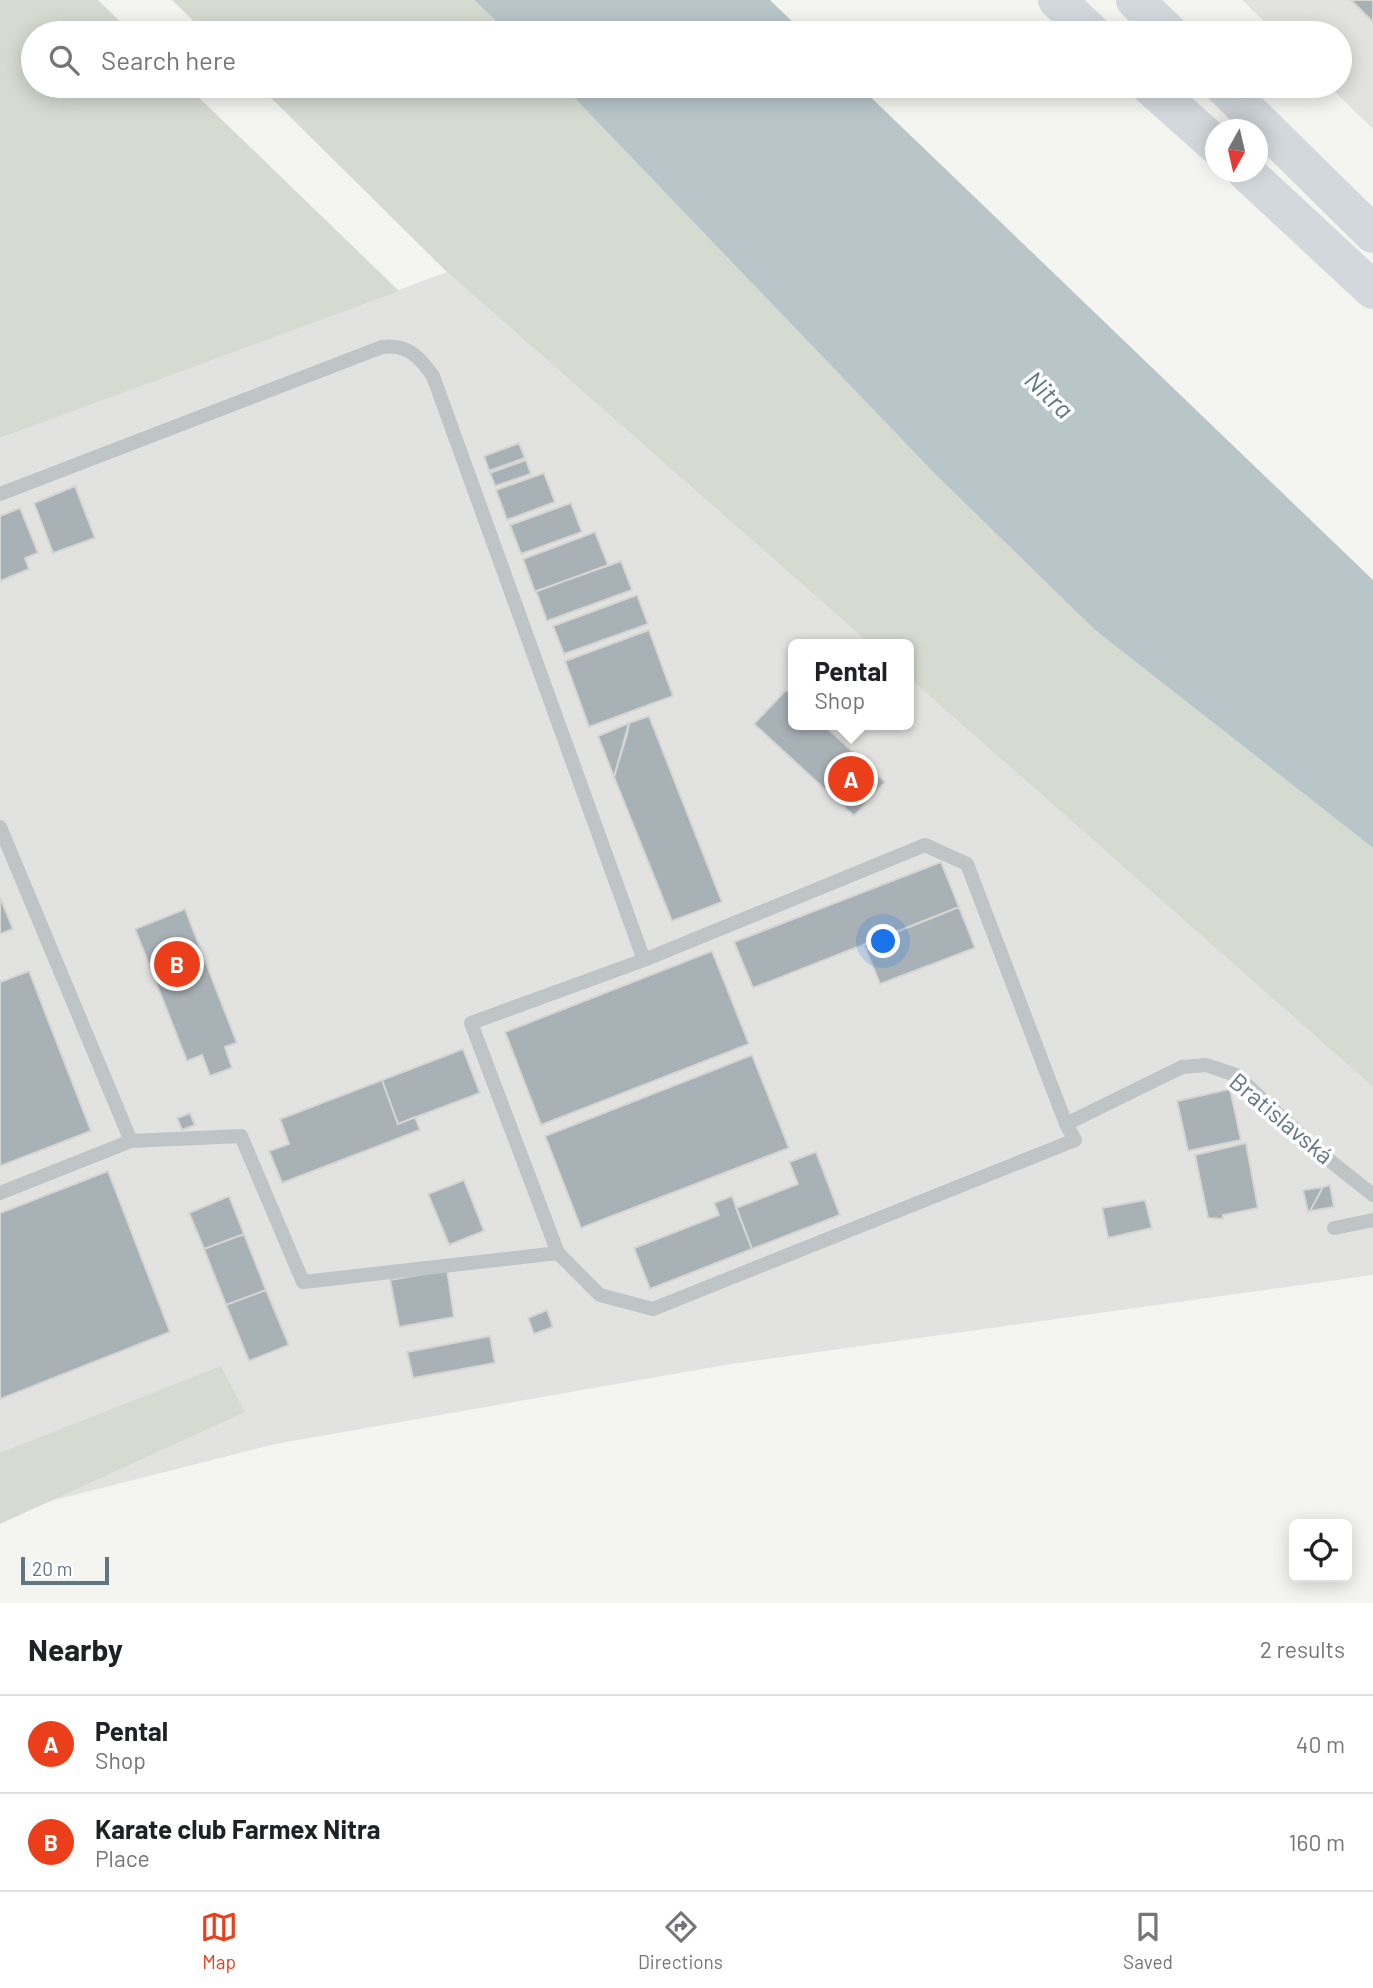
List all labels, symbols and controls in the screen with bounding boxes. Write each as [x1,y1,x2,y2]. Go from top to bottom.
search box [21,21,1352,98]
icon: search [45,41,83,79]
text: Search here [101,44,236,75]
north arrow [1205,119,1268,182]
water label: Nitra [1019,364,1081,424]
popup [788,639,914,730]
text: Pental [814,655,888,686]
text: Shop [814,686,865,714]
pin: A [828,753,874,805]
your location [866,924,900,958]
pin: B [154,938,200,990]
street label: Bratislavská [1224,1066,1340,1170]
map controls [1289,1519,1352,1582]
button: locate [1289,1519,1352,1582]
scale bar [21,1554,108,1586]
text: 20 m [32,1557,72,1580]
text: Nearby [28,1631,123,1667]
text: 2 results [1260,1635,1345,1663]
text: Pental [95,1715,168,1746]
text: A [43,1730,59,1758]
text: 40 m [1296,1730,1345,1758]
text: Shop [95,1746,146,1774]
text: Karate club Farmex Nitra [95,1813,380,1844]
text: B [44,1828,58,1856]
text: 160 m [1288,1828,1345,1856]
text: Place [95,1844,150,1872]
tab: Map [200,1908,238,1973]
tab: Directions [638,1908,723,1973]
tab: Saved [1123,1908,1173,1973]

